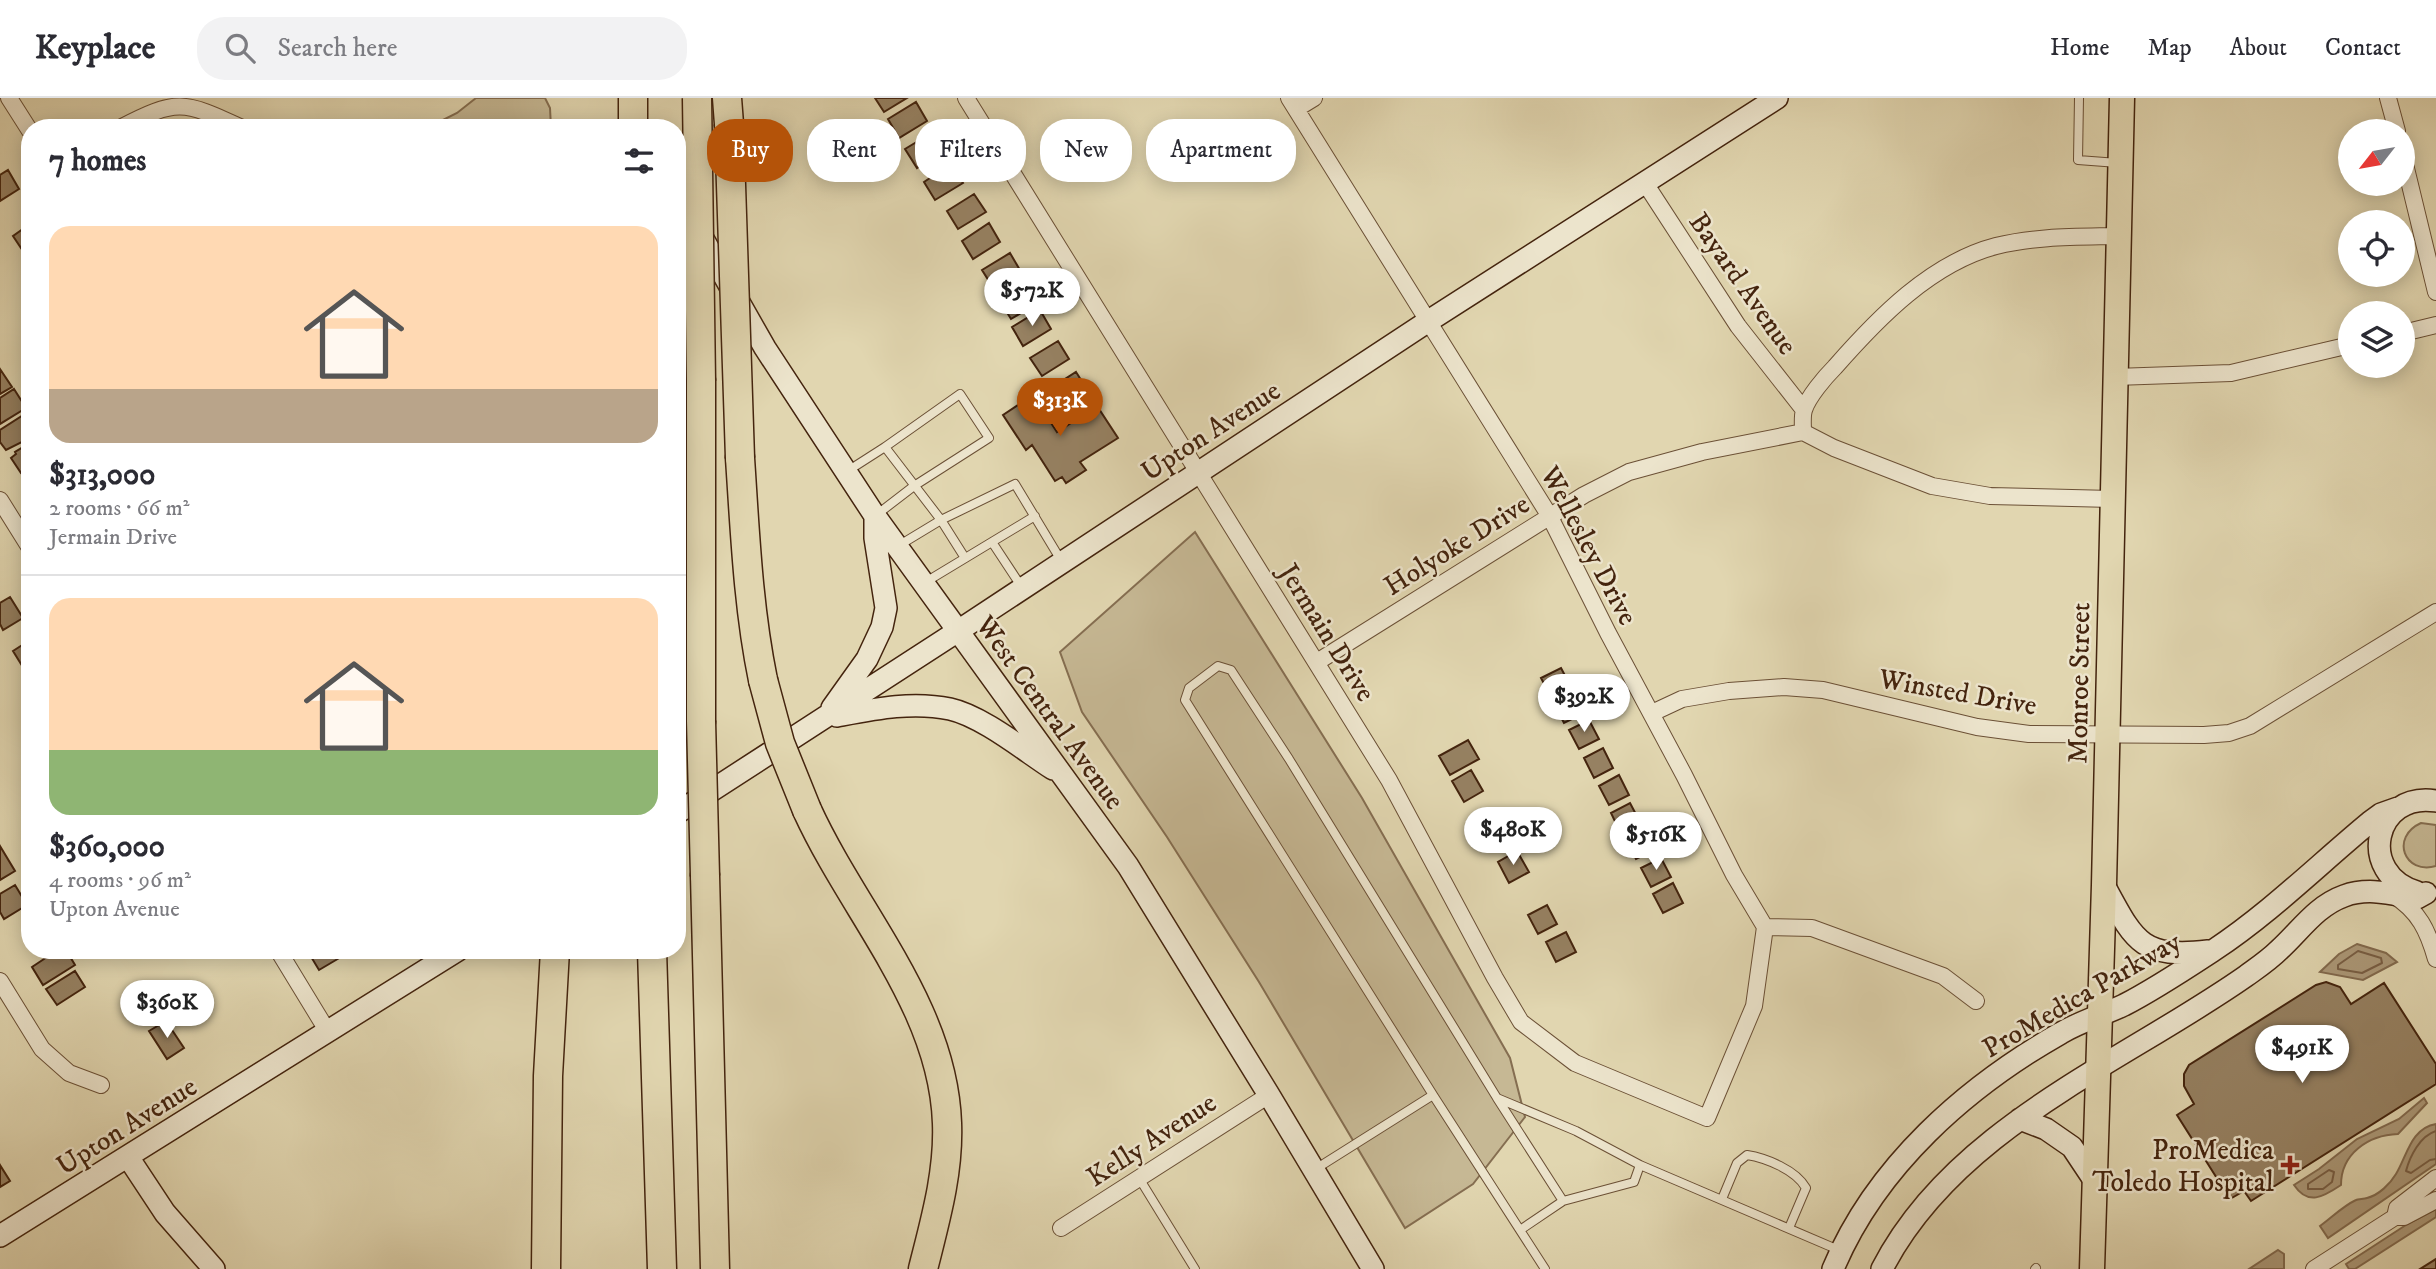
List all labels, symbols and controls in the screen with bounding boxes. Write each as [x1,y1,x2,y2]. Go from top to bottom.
search box [197,17,687,80]
text: Keyplace [35,28,155,69]
icon: search [221,29,259,67]
text: Search here [277,32,398,65]
text: Home [2050,33,2109,63]
text: Map [2147,33,2192,63]
text: About [2230,33,2287,63]
text: Contact [2325,33,2401,63]
chip: Buy [707,119,793,182]
chip: Rent [807,119,901,182]
chip: Filters [915,119,1026,182]
chip: New [1040,119,1132,182]
chip: Apartment [1146,119,1296,182]
north arrow [2338,119,2415,196]
map controls [2338,119,2415,378]
icon: filters [620,142,658,180]
text: 7 homes [49,143,146,180]
street label: Bayard Avenue [1681,206,1805,362]
button: locate [2338,210,2415,287]
pin: $572K [983,268,1081,328]
icon: home [291,271,417,397]
text: $572K [1000,276,1064,305]
button: layers [2338,301,2415,378]
street label: Upton Avenue [1135,373,1287,489]
pin: $313K [1011,378,1109,438]
text: $313K [1033,386,1087,415]
text: $313,000 [49,457,155,494]
street label: Wellesley Drive [1532,459,1645,631]
street label: Holyoke Drive [1378,487,1536,604]
text: 2 rooms · 66 m² [49,494,189,523]
text: Jermain Drive [49,523,177,552]
street label: Jermain Drive [1269,555,1383,708]
street label: Monroe Street [2061,602,2098,764]
street label: West Central Avenue [967,608,1132,817]
icon: home [291,643,417,769]
street label: Winsted Drive [1875,661,2039,724]
pin: $392K [1535,674,1633,734]
text: $392K [1554,682,1614,711]
pin: $480K [1464,808,1562,867]
pin: $516K [1607,812,1705,872]
text: $480K [1480,815,1546,844]
text: $516K [1626,820,1686,849]
text: $360,000 [49,829,165,866]
text: 4 rooms · 96 m² [49,866,191,895]
text: Upton Avenue [49,895,180,924]
street label: ProMedica Parkway [1976,924,2188,1066]
pin: $360K [118,981,216,1040]
text: $360K [136,988,198,1017]
pin: $491K [2253,1026,2351,1085]
text: $491K [2271,1033,2333,1062]
street label: Upton Avenue [50,1069,204,1183]
street label: Kelly Avenue [1080,1085,1223,1195]
place label: ProMedica Toledo Hospital [2092,1133,2275,1200]
marker: ProMedica Toledo Hospital [2280,1155,2300,1175]

